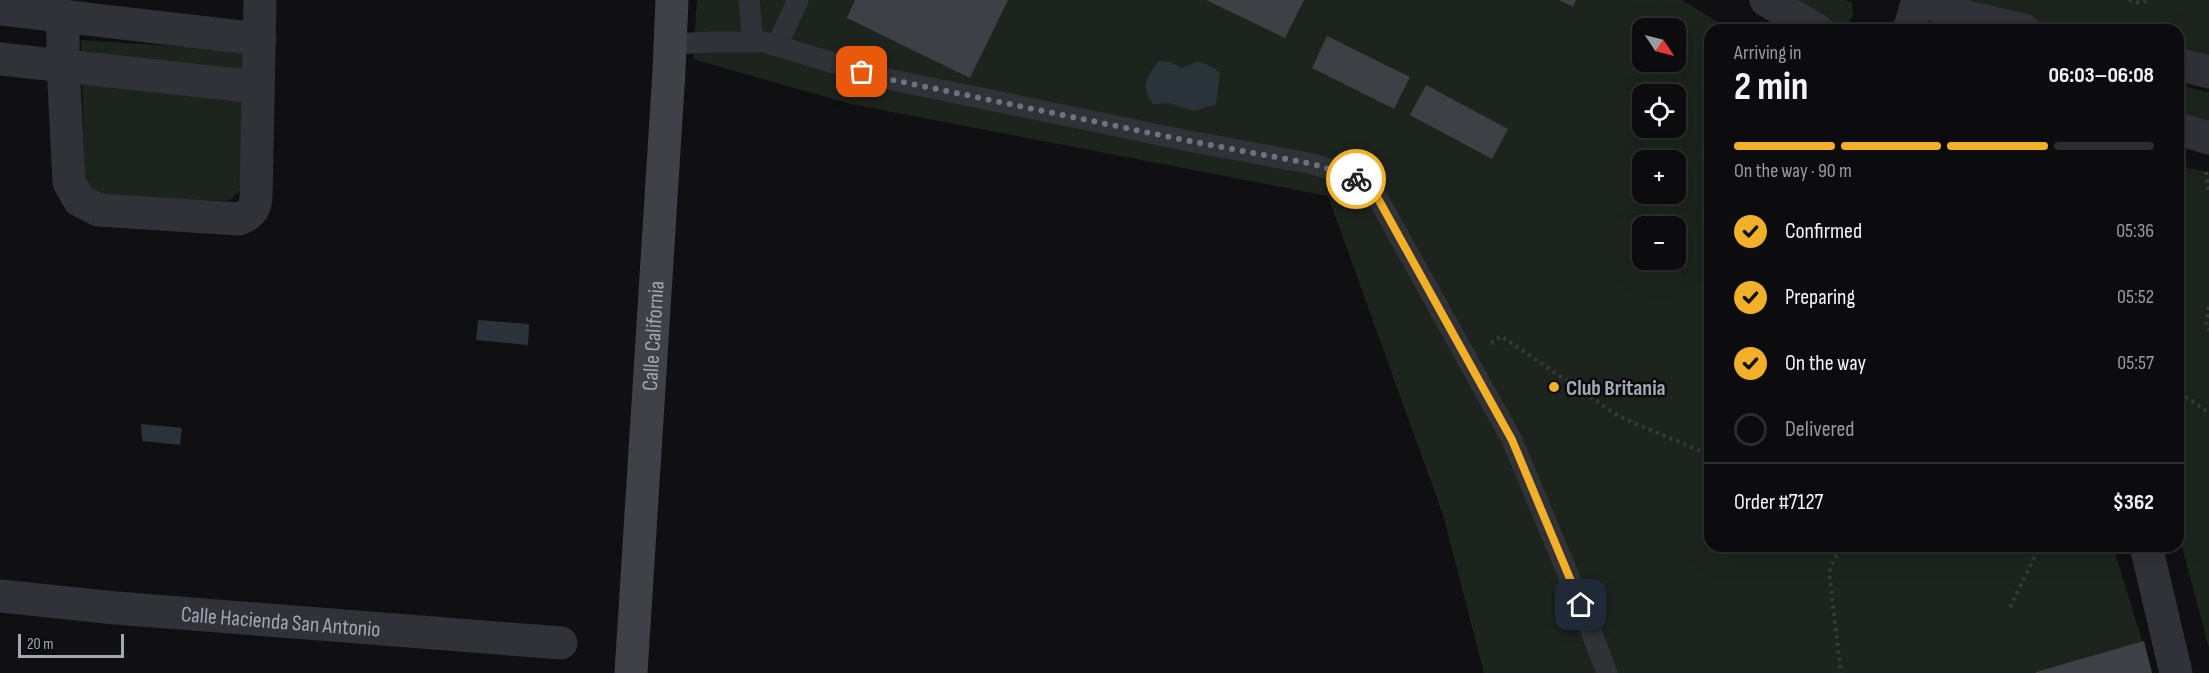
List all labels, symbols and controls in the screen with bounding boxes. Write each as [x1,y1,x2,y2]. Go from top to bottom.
north arrow [1632,18,1686,72]
map controls [1632,18,1686,270]
text: Arriving in [1734,41,1802,65]
pin [836,46,887,97]
icon: bag [845,55,878,88]
text: 06:03–06:08 [2049,62,2154,89]
text: 2 min [1734,64,1808,111]
button: locate [1632,84,1686,138]
courier [1326,149,1386,209]
button: + [1632,150,1686,204]
text: On the way · 90 m [1734,159,1852,183]
icon: bike [1340,163,1373,196]
icon: check [1734,215,1767,248]
button: − [1632,216,1686,270]
text: Confirmed [1785,218,1862,245]
text: 05:36 [2116,219,2154,243]
street label: Calle California [637,280,671,392]
icon: check [1734,281,1767,314]
text: Preparing [1785,284,1855,311]
text: 05:52 [2117,285,2154,309]
icon: check [1734,347,1767,380]
text: On the way [1785,350,1866,377]
text: 05:57 [2117,351,2154,375]
place label: Club Britania [1566,375,1666,402]
marker: Club Britania [1547,380,1561,394]
text: Delivered [1785,416,1854,443]
text: Order #7127 [1734,489,1823,516]
text: $362 [2113,489,2154,516]
pin [1555,579,1606,630]
icon: home [1564,588,1597,621]
street label: Calle Hacienda San Antonio [180,601,381,644]
scale bar [18,631,124,658]
text: 20 m [27,635,54,654]

